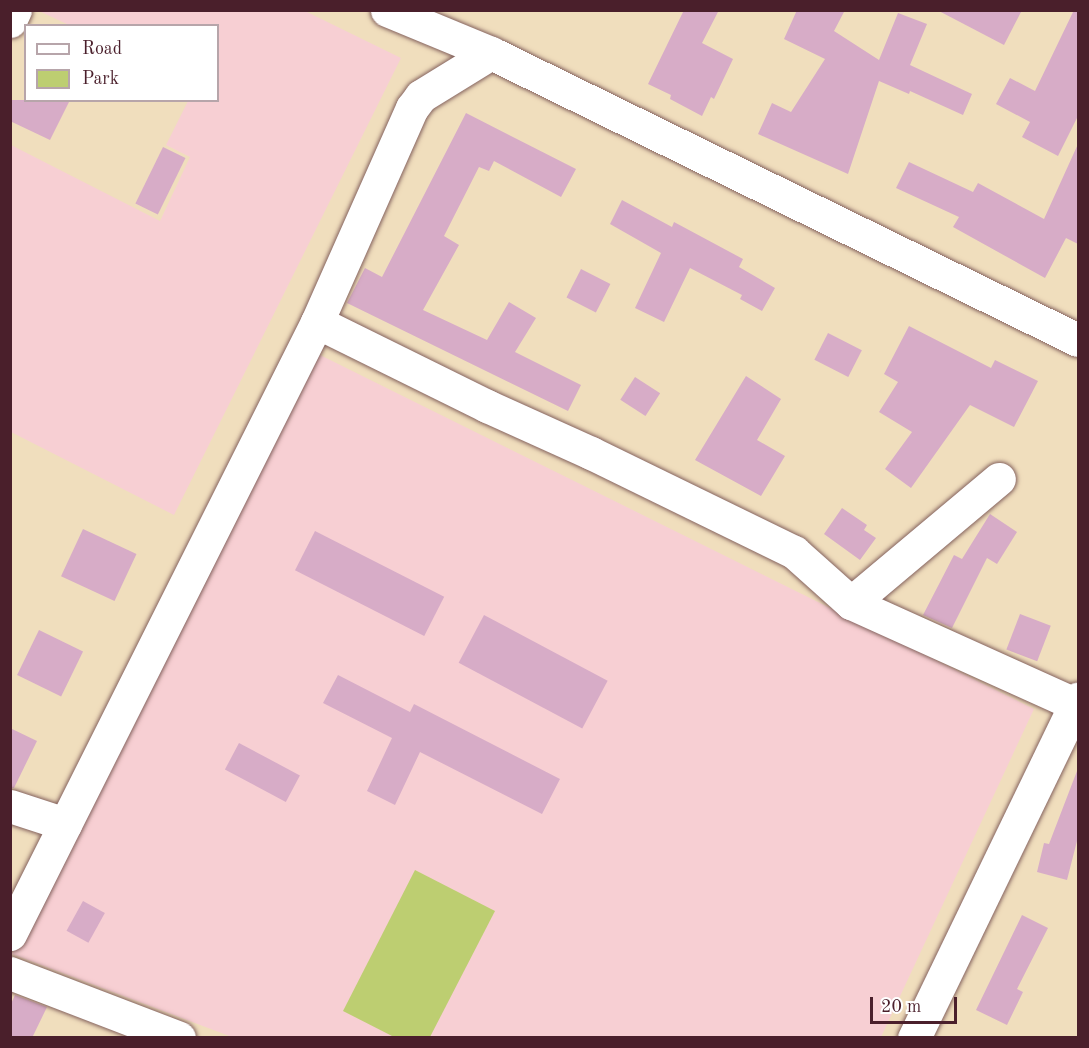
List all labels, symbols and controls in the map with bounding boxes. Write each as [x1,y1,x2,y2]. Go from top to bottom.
legend [24,24,219,102]
text: Road [82,40,122,58]
text: Park [82,70,119,88]
scale bar [873,985,960,1023]
text: 20 m [881,998,921,1016]

